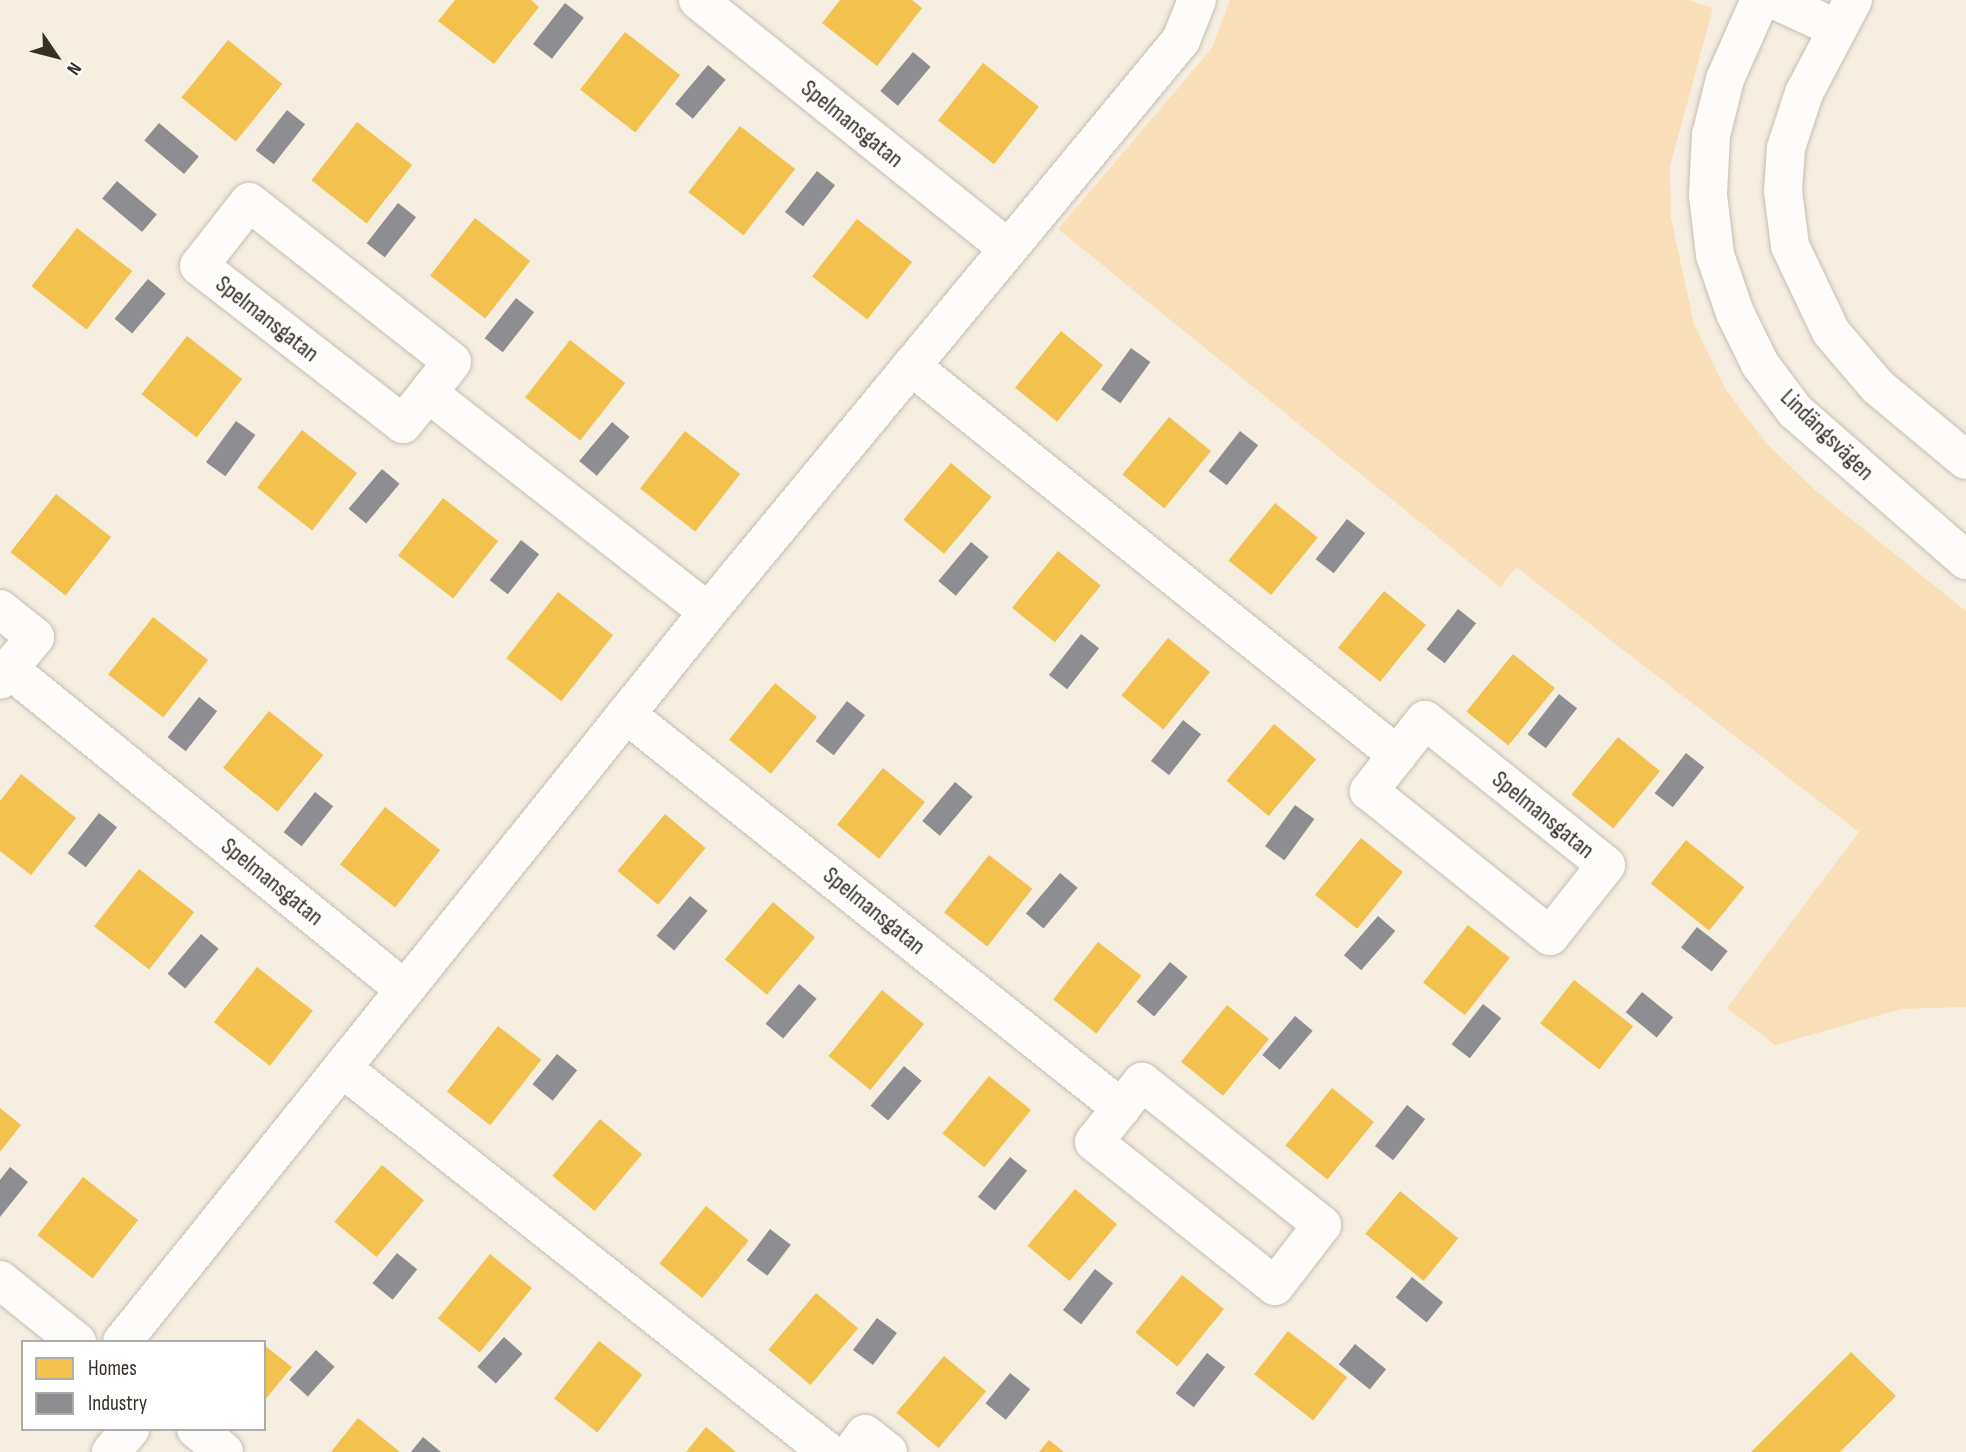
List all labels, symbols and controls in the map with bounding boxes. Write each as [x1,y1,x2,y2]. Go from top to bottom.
north arrow [21,21,91,91]
text: N [61,58,86,79]
street label: Spelmansgatan [795,74,909,174]
street label: Spelmansgatan [210,270,324,368]
street label: Lindängsvägen [1774,383,1880,487]
street label: Spelmansgatan [1486,765,1600,865]
street label: Spelmansgatan [215,832,329,932]
street label: Spelmansgatan [817,861,931,961]
legend [21,1340,266,1431]
text: Homes [88,1356,137,1381]
text: Industry [88,1391,147,1416]

